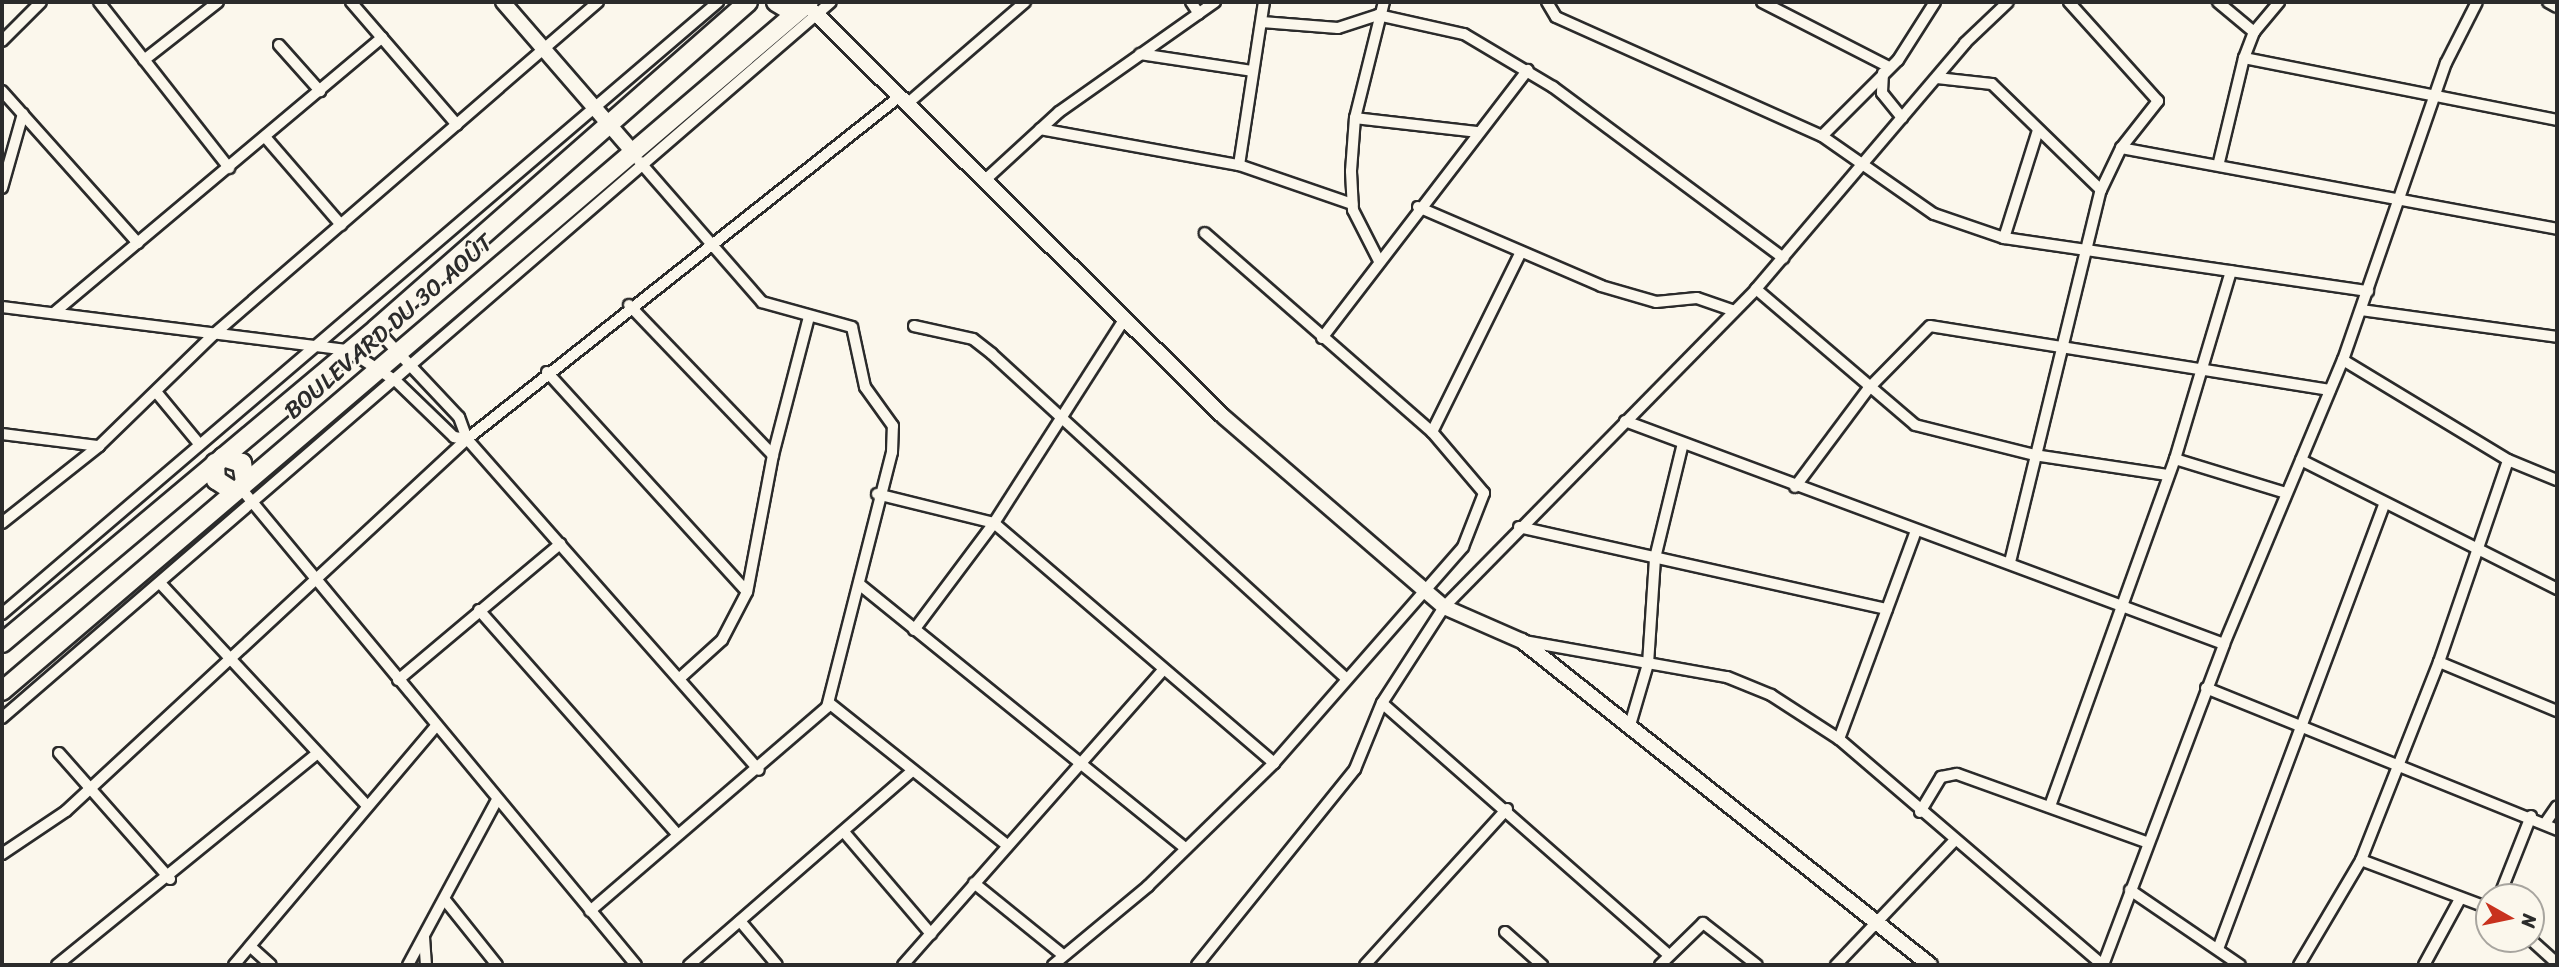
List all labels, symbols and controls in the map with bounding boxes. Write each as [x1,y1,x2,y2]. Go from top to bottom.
street label: BOULEVARD DU 30 AOÛT [279,228,499,426]
north arrow [2475,883,2545,953]
text: N [2512,912,2547,930]

